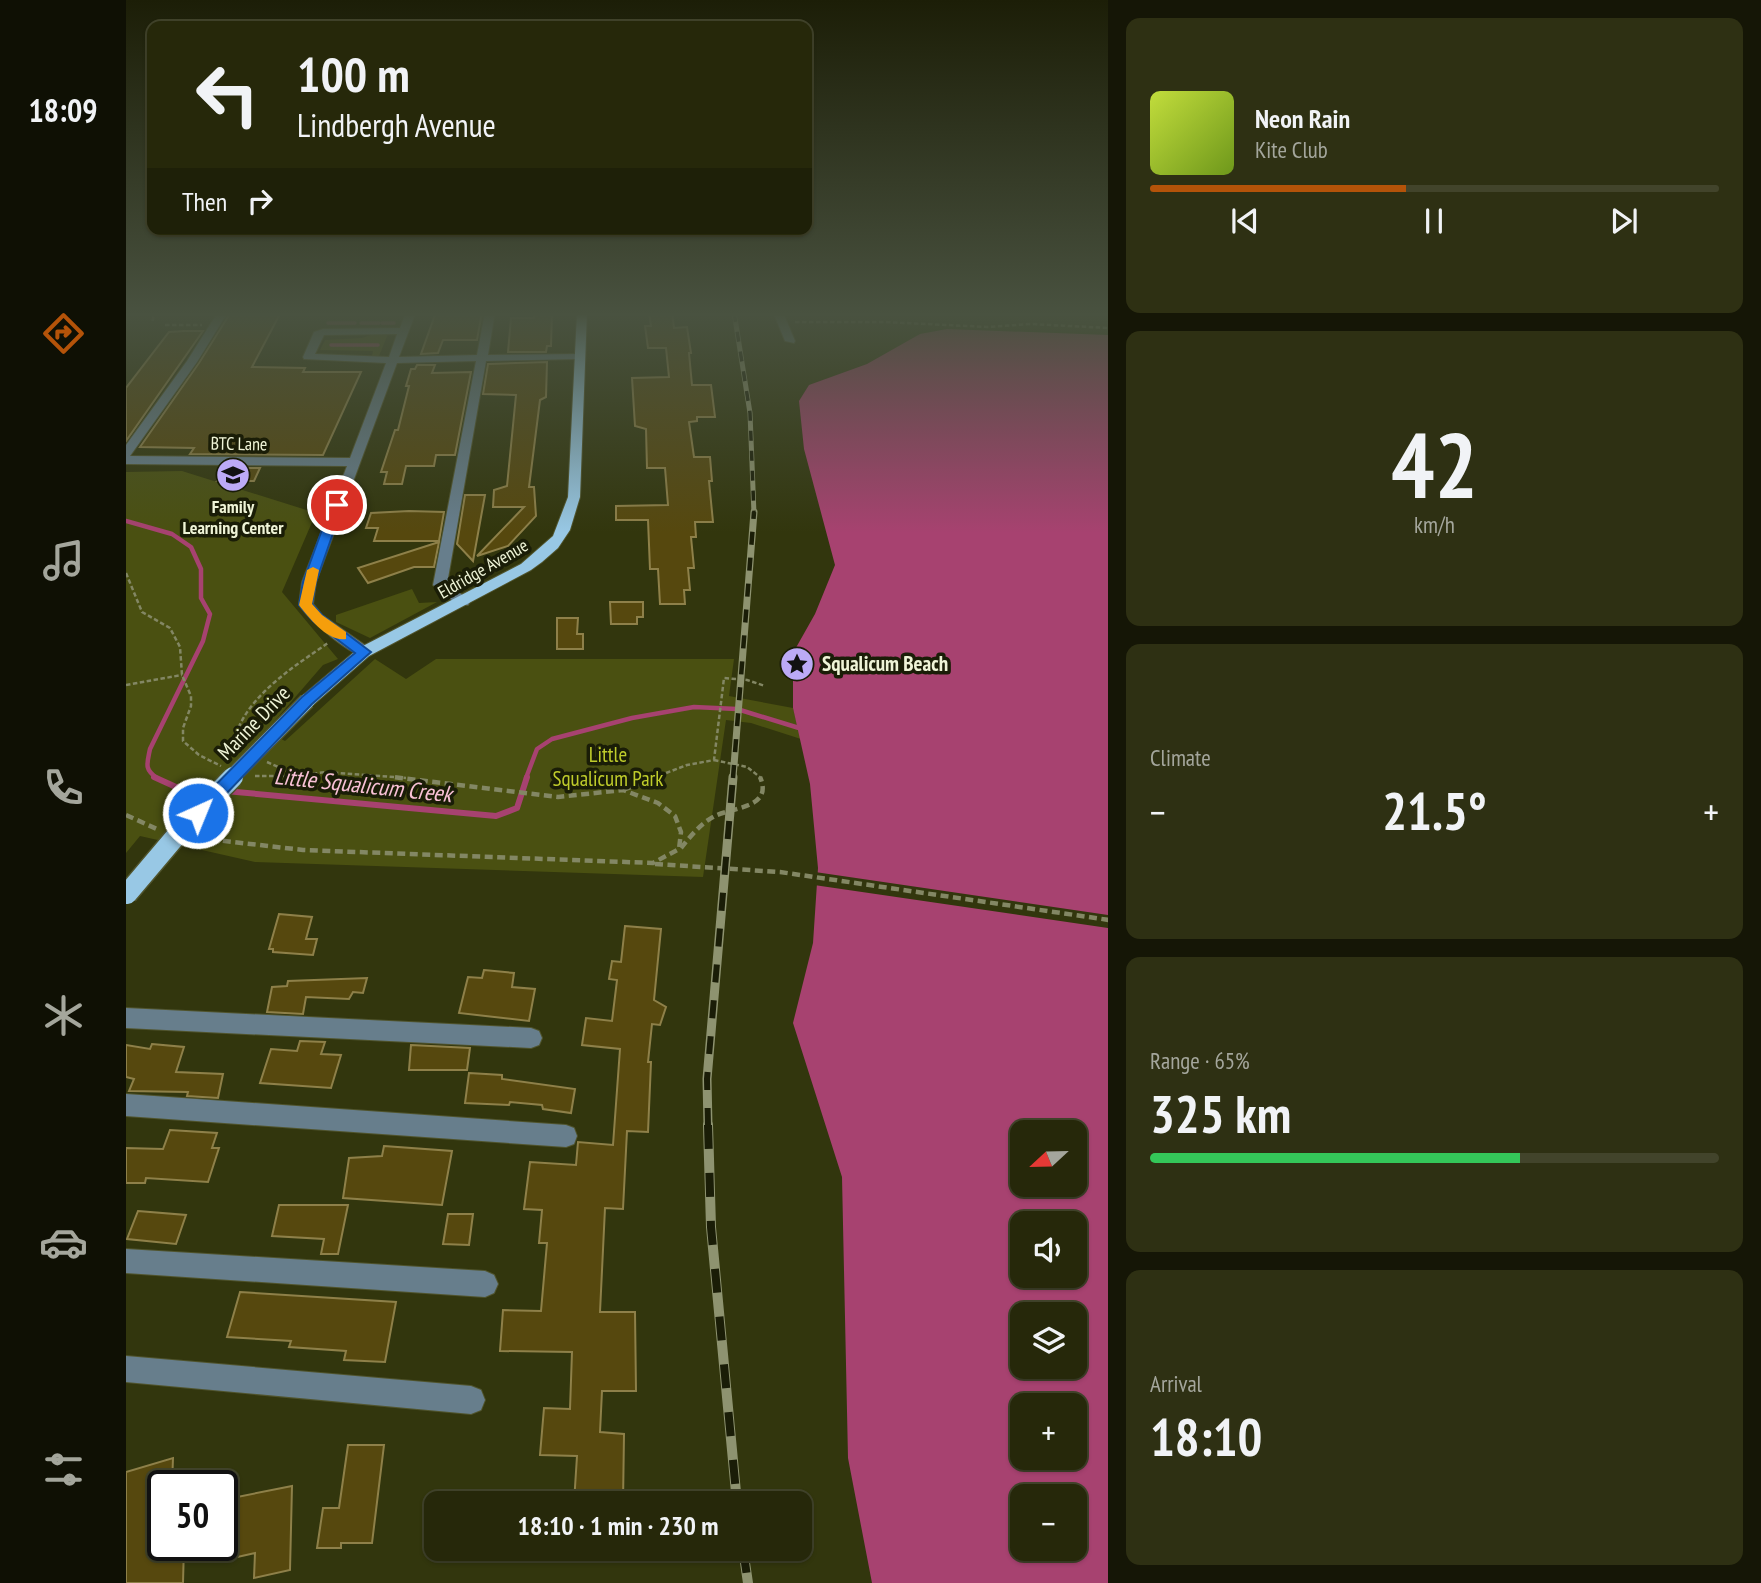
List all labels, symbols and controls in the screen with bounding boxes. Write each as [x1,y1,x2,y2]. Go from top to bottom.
text: 100 m [297,42,410,106]
icon: left [182,49,273,140]
text: 18:09 [28,89,98,131]
text: Neon Rain [1255,102,1350,135]
text: Lindbergh Avenue [297,104,496,146]
text: Kite Club [1255,135,1328,164]
icon: right [241,182,279,220]
text: Then [182,185,227,218]
icon: previous [1226,202,1264,240]
icon: pause [1415,202,1453,240]
icon: next [1605,202,1643,240]
icon: directions [39,309,88,358]
text: 42 [1391,405,1478,523]
street label: BTC Lane [210,432,268,455]
school or university icon: Family Learning Center [214,456,252,494]
pin [307,475,367,535]
icon: arrive [318,486,356,524]
place label: Family Learning Center [183,495,284,539]
text: km/h [1414,510,1455,539]
street label: Eldridge Avenue [434,534,532,604]
icon: music [39,536,88,585]
place icon: Squalicum Beach [778,645,816,683]
place label: Squalicum Beach [822,650,948,677]
street label: Marine Drive [212,680,296,765]
park label: Little Squalicum Park [553,741,663,792]
text: Climate [1150,743,1211,772]
water label: Little Squalicum Creek [273,761,456,809]
icon: phone [39,763,88,812]
position arrow [161,776,235,850]
text: 21.5° [1382,777,1487,844]
text: − [1150,787,1166,836]
text: + [1703,787,1719,836]
icon: climate [39,991,88,1040]
text: Range · 65% [1150,1046,1250,1075]
text: 325 km [1150,1080,1291,1147]
north arrow [1010,1120,1087,1197]
map controls [1010,1120,1087,1561]
button: sound [1010,1211,1087,1288]
icon: car [39,1218,88,1267]
button: layers [1010,1302,1087,1379]
text: Arrival [1150,1369,1202,1398]
button: + [1010,1393,1087,1470]
text: 18:10 [1150,1403,1262,1470]
icon: filters [39,1445,88,1494]
speed limit sign: 50 [147,1470,238,1561]
button: − [1010,1484,1087,1561]
text: 18:10 · 1 min · 230 m [518,1509,718,1542]

